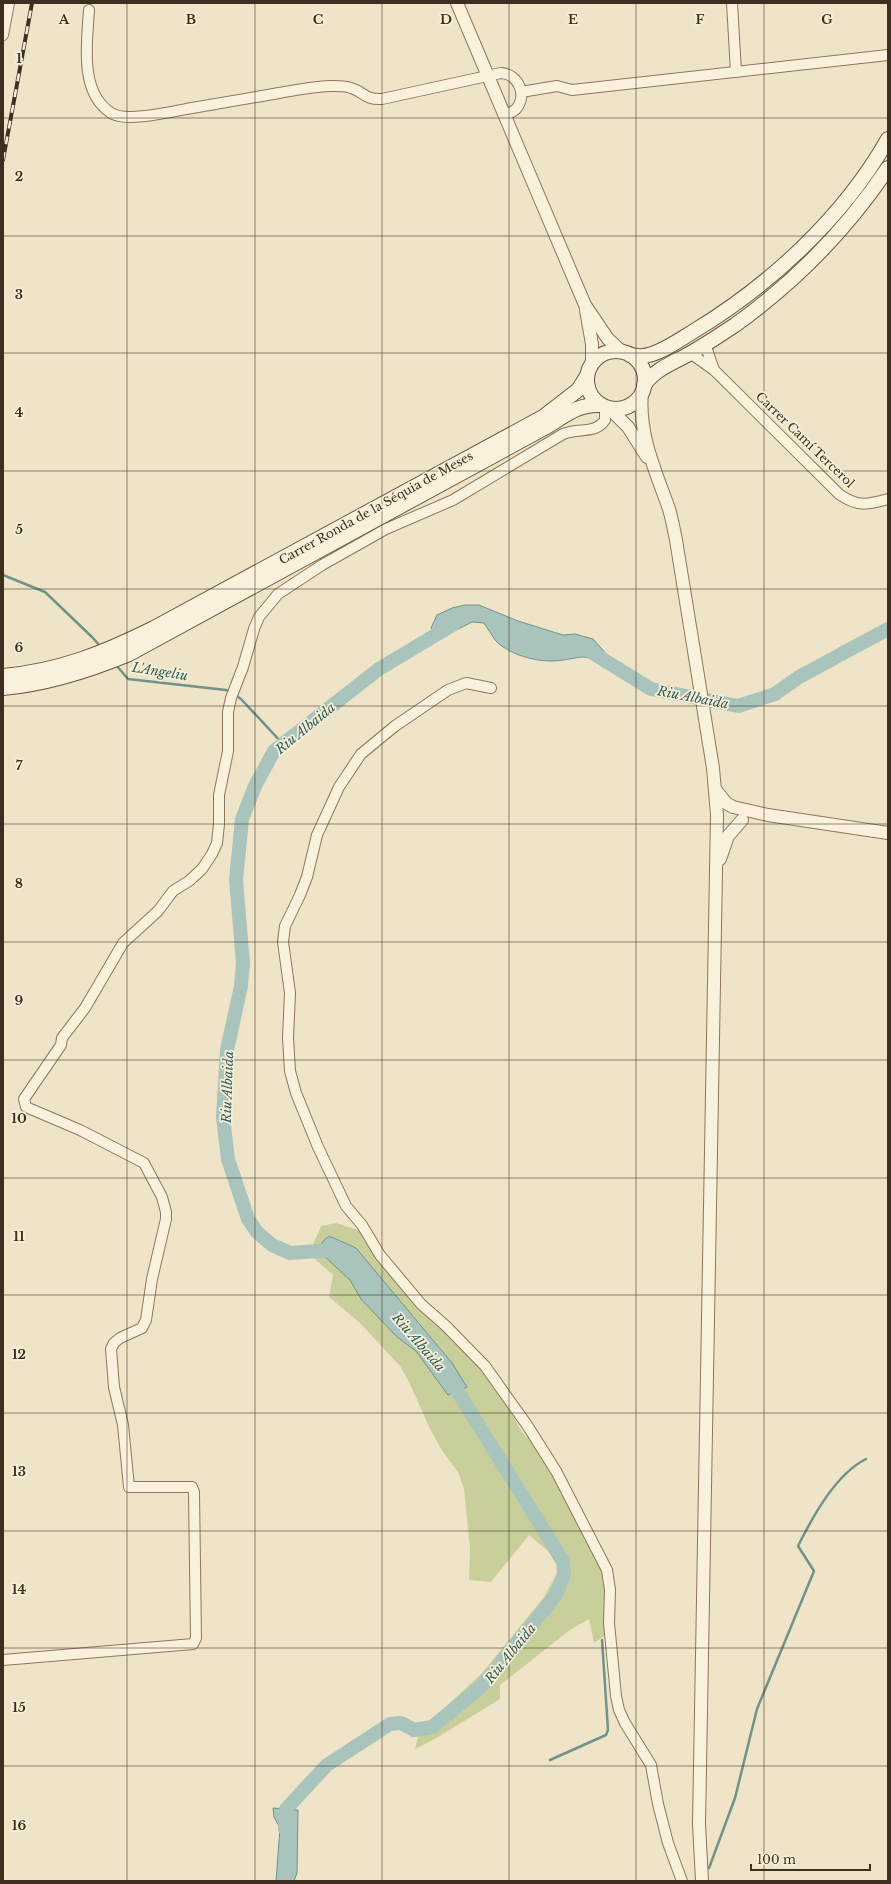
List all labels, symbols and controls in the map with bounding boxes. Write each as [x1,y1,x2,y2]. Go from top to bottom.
text: A [58,11,70,28]
text: B [186,11,196,28]
text: C [313,11,324,28]
text: D [440,11,452,28]
text: E [568,11,578,28]
text: F [696,11,705,28]
text: G [821,11,833,28]
text: 1 [16,50,22,67]
text: 2 [15,168,23,185]
text: 3 [15,286,23,303]
street label: Carrer Camí Tercerol [753,389,858,491]
text: 4 [15,404,24,421]
street label: Carrer Ronda de la Séquia de Meses [276,448,475,567]
text: 5 [15,521,23,538]
text: 6 [15,639,24,656]
water label: L'Angeliu [130,659,189,684]
water label: Riu Albaida [655,682,730,713]
water label: Riu Albaida [271,699,339,758]
text: 7 [16,757,23,774]
text: 8 [15,875,23,892]
text: 9 [15,992,24,1009]
water label: Riu Albaida [218,1051,237,1124]
text: 10 [11,1110,27,1127]
text: 11 [13,1228,25,1245]
water label: Riu Albaida [388,1309,449,1375]
text: 12 [12,1346,26,1363]
text: 13 [12,1463,26,1480]
text: 14 [12,1581,27,1598]
water label: Riu Albaida [480,1620,540,1687]
text: 15 [12,1699,26,1716]
text: 16 [12,1817,26,1834]
scale bar [751,1846,870,1872]
text: 100 m [757,1852,796,1867]

